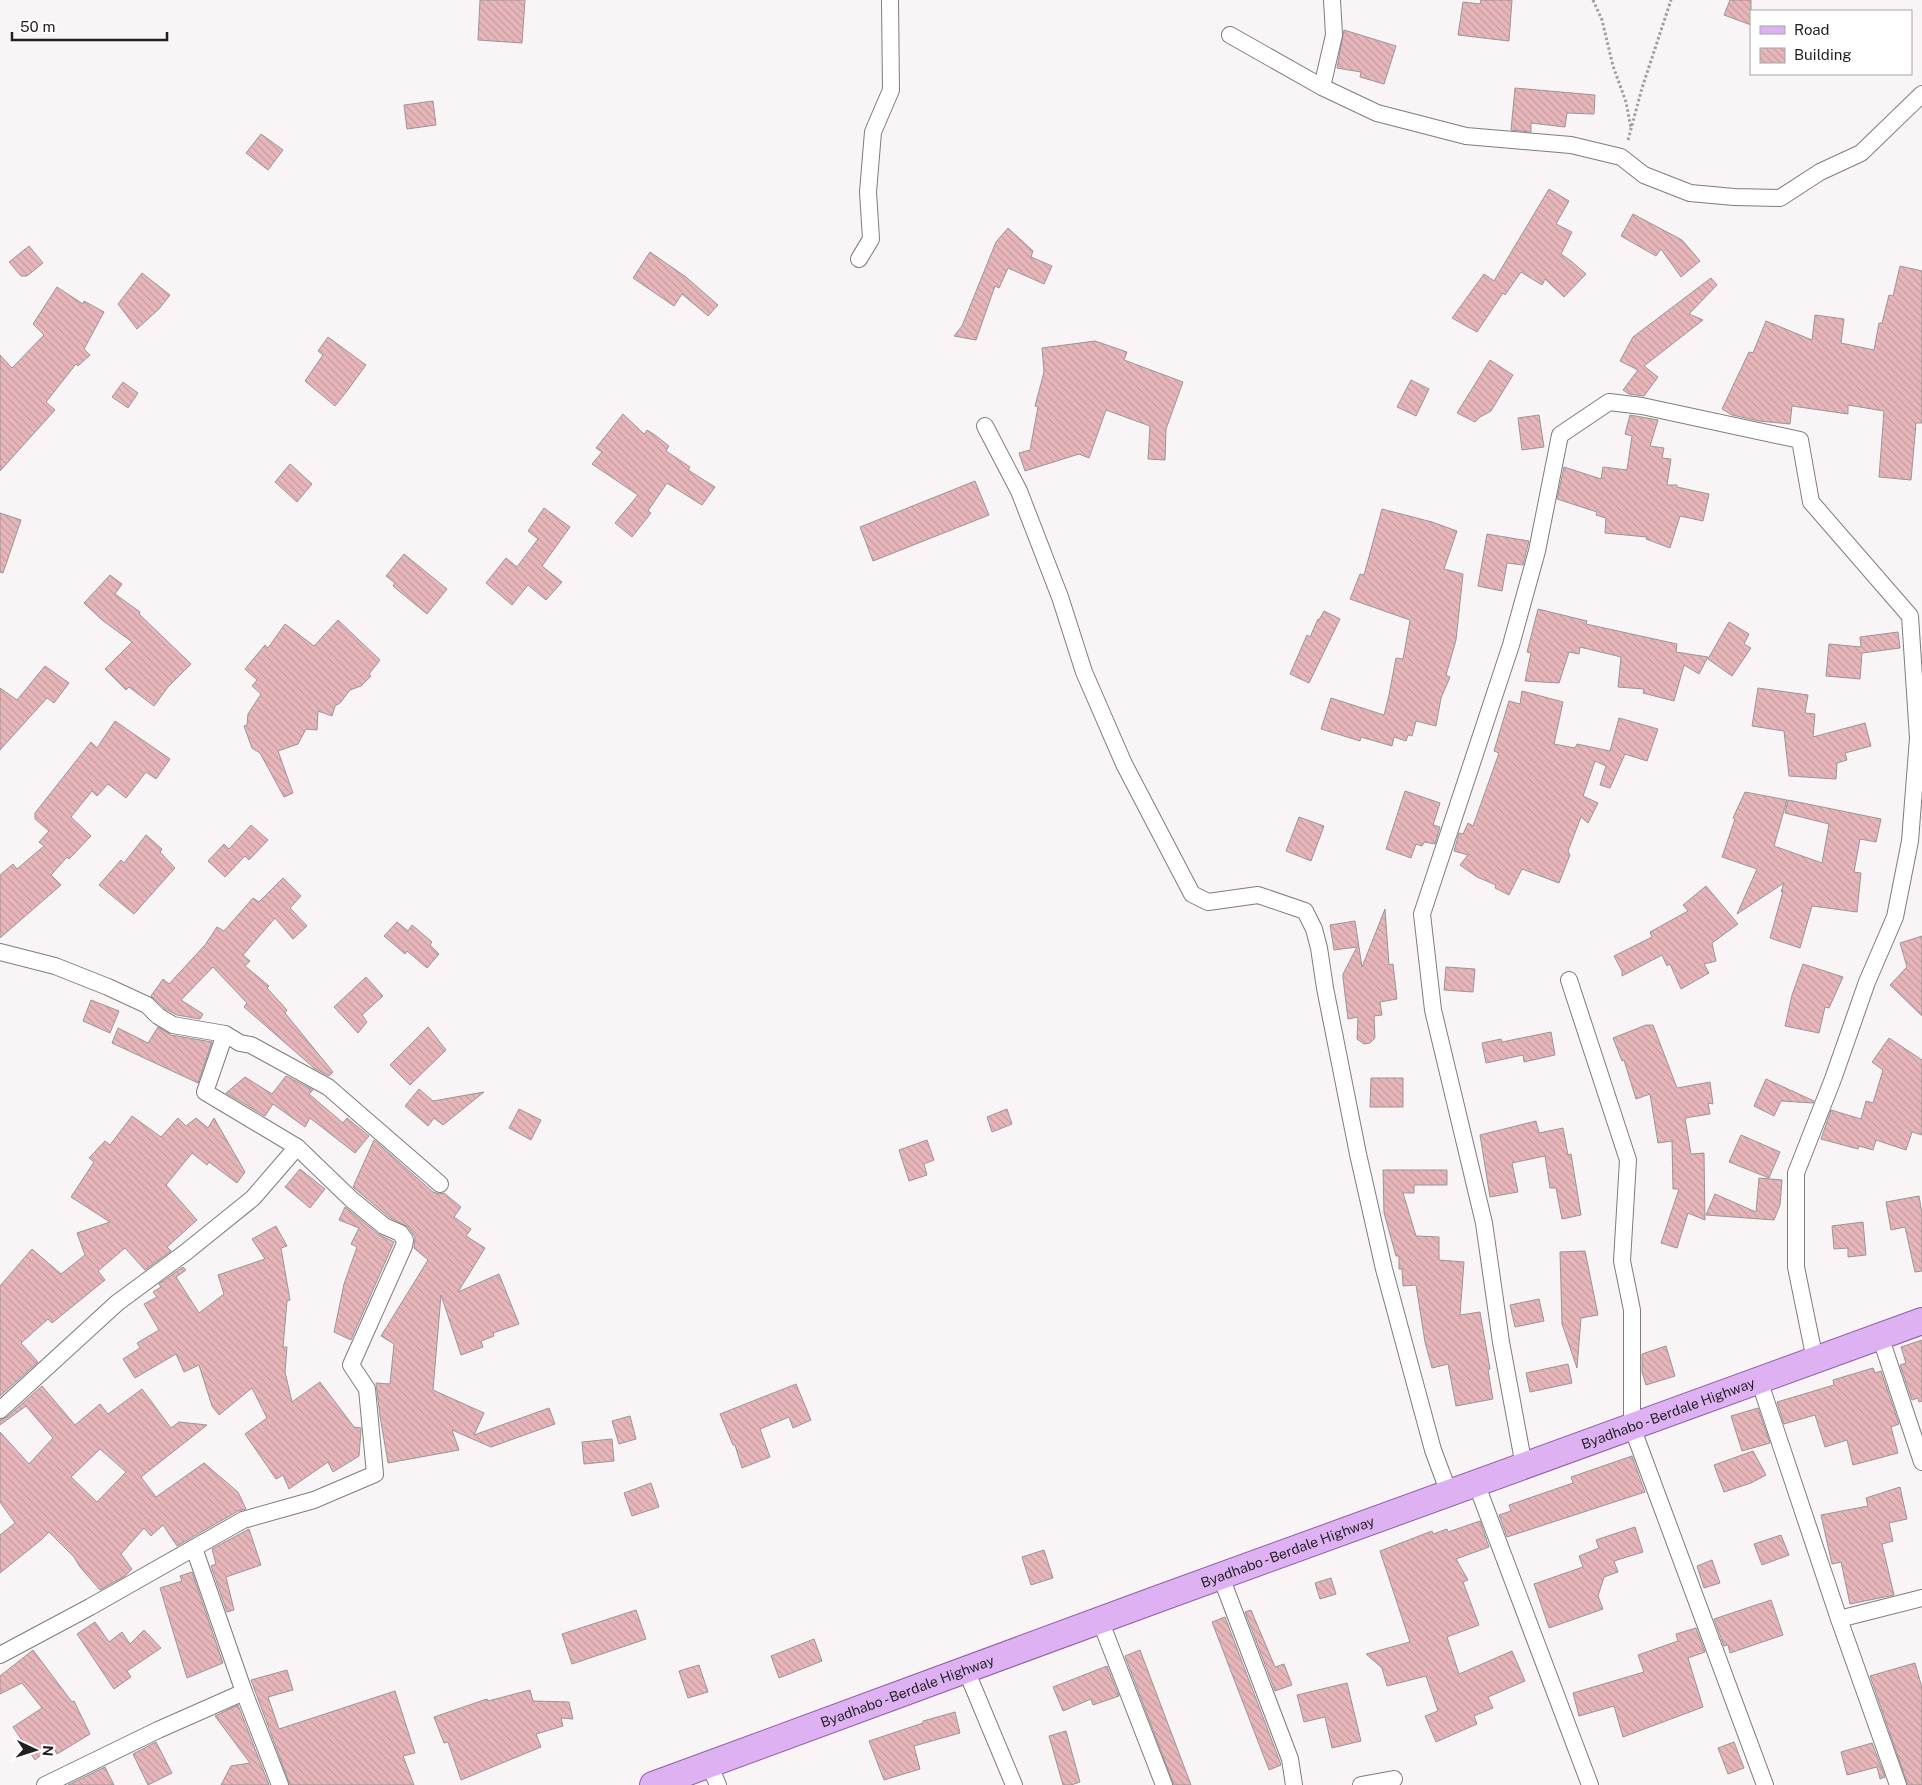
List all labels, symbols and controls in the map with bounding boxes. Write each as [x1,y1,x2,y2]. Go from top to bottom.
scale bar [12,10,168,42]
legend [1750,10,1912,75]
text: 50 m [20,18,55,35]
text: Road [1794,21,1830,38]
text: Building [1794,46,1852,63]
street label: Byadhabo - Berdale Highway [1579,1374,1758,1452]
street label: Byadhabo - Berdale Highway [1198,1513,1377,1591]
street label: Byadhabo - Berdale Highway [818,1652,997,1731]
north arrow [10,1725,60,1775]
text: N [40,1745,56,1757]

